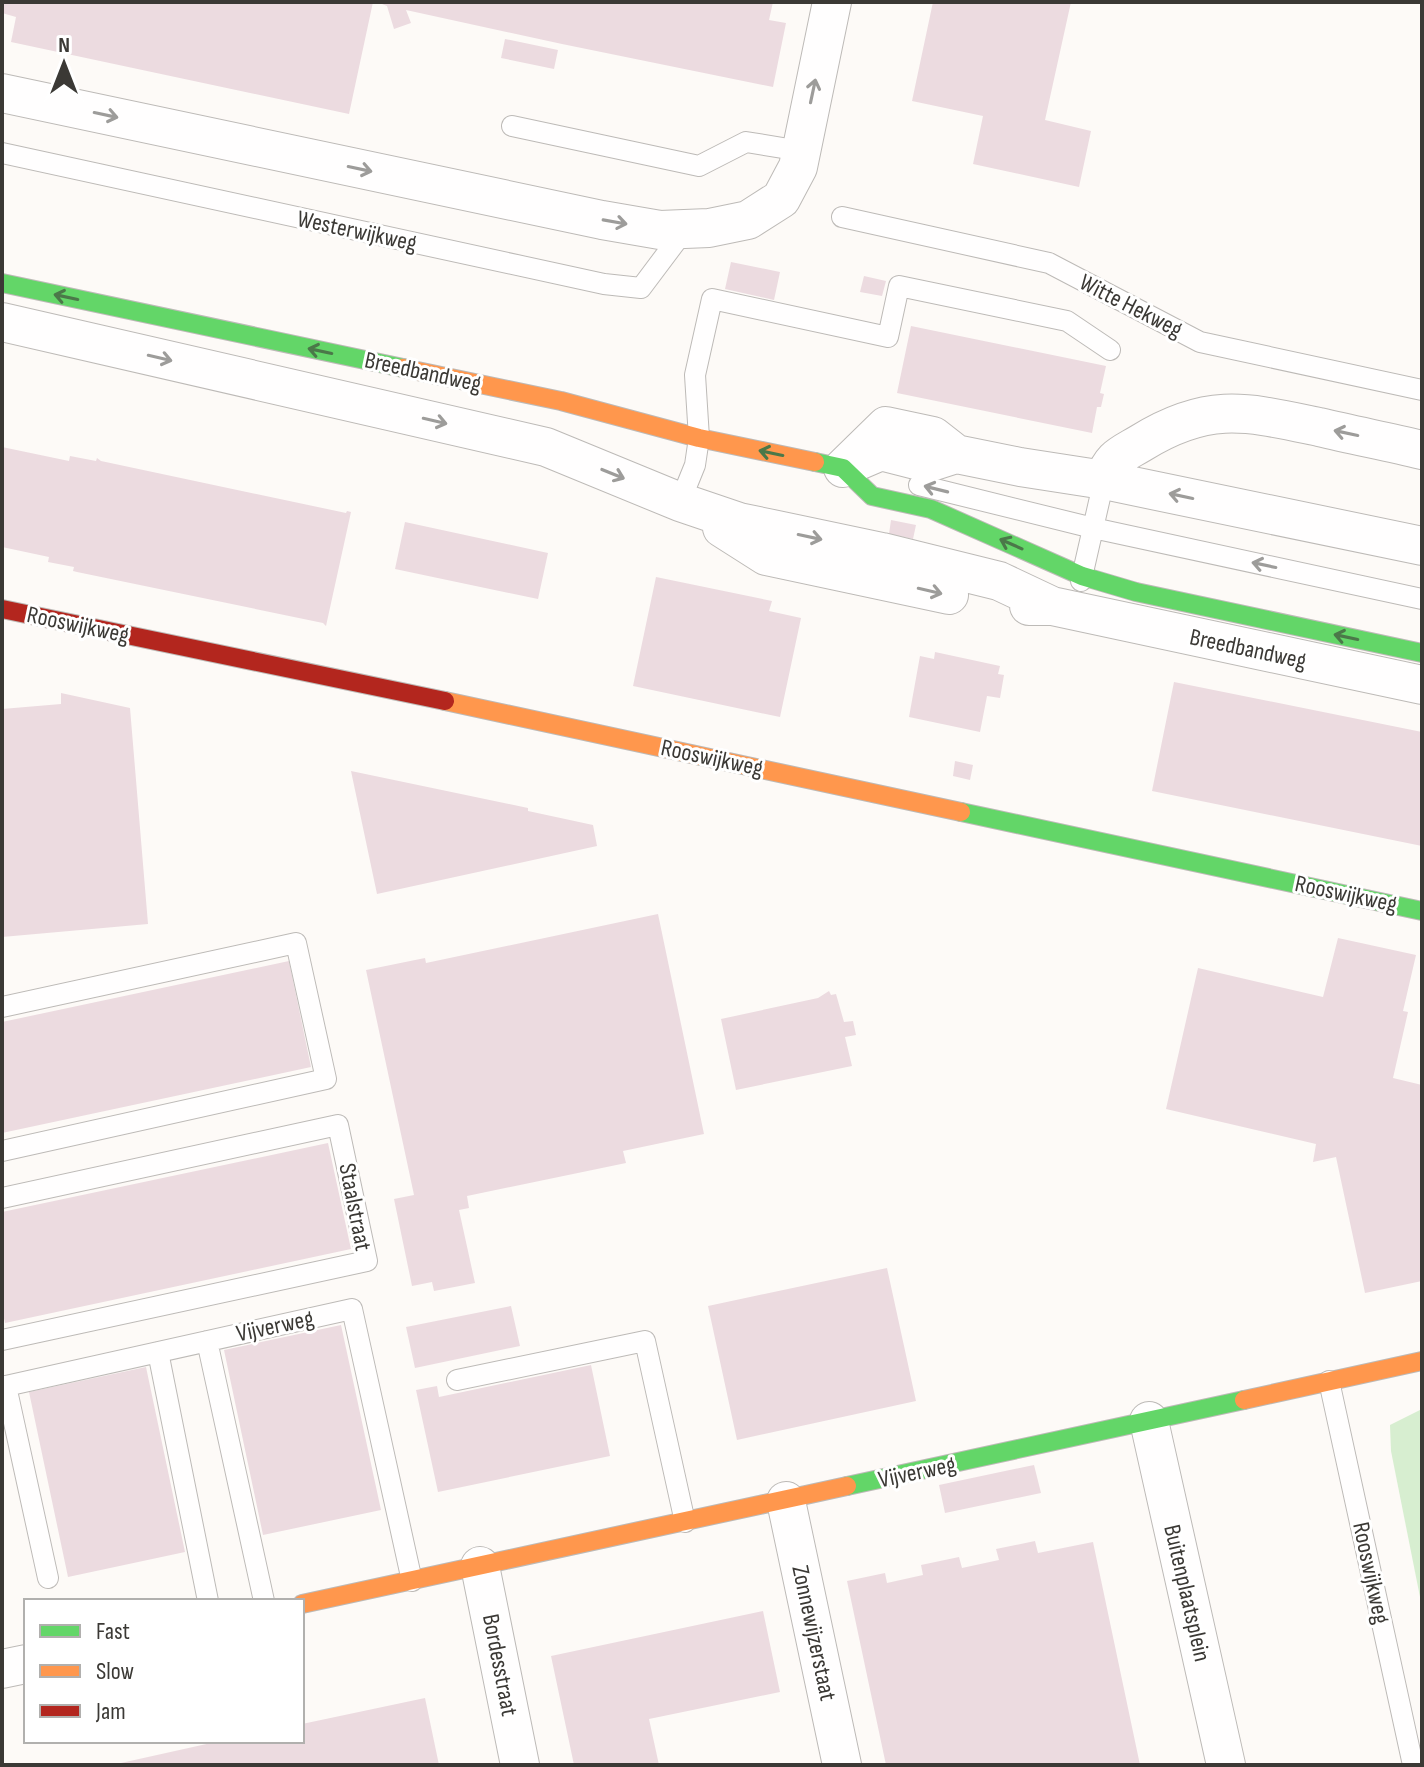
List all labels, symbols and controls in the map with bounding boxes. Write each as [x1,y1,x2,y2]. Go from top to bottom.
north arrow [24,24,104,104]
text: N [58,32,70,59]
one-way arrow [807,78,822,104]
one-way arrow [92,108,118,123]
one-way arrow [347,162,372,177]
street label: Westerwijkweg [295,204,419,258]
one-way arrow [601,216,627,231]
street label: Witte Hekweg [1075,268,1187,344]
one-way arrow [53,289,79,304]
one-way arrow [308,342,333,357]
street label: Breedbandweg [362,345,484,399]
one-way arrow [147,351,172,366]
one-way arrow [422,414,447,429]
one-way arrow [1333,425,1359,440]
one-way arrow [759,445,784,460]
one-way arrow [600,468,625,482]
one-way arrow [923,481,949,496]
one-way arrow [1169,487,1195,502]
one-way arrow [797,530,822,545]
one-way arrow [999,535,1024,550]
one-way arrow [1251,557,1277,572]
one-way arrow [917,584,942,599]
street label: Rooswijkweg [24,600,132,650]
street label: Breedbandweg [1187,622,1309,676]
one-way arrow [1333,629,1359,644]
street label: Rooswijkweg [658,733,766,783]
street label: Rooswijkweg [1292,869,1400,919]
street label: Staalstraat [332,1161,378,1253]
street label: Vijverweg [234,1304,316,1348]
street label: Vijverweg [876,1450,958,1494]
street label: Rooswijkweg [1346,1519,1396,1627]
street label: Buitenplaatsplein [1157,1522,1217,1664]
street label: Zonnewijzerstaat [785,1563,843,1703]
legend [24,1599,304,1743]
street label: Bordesstraat [476,1611,524,1719]
text: Fast [96,1617,130,1646]
text: Slow [96,1657,134,1686]
text: Jam [95,1697,126,1726]

